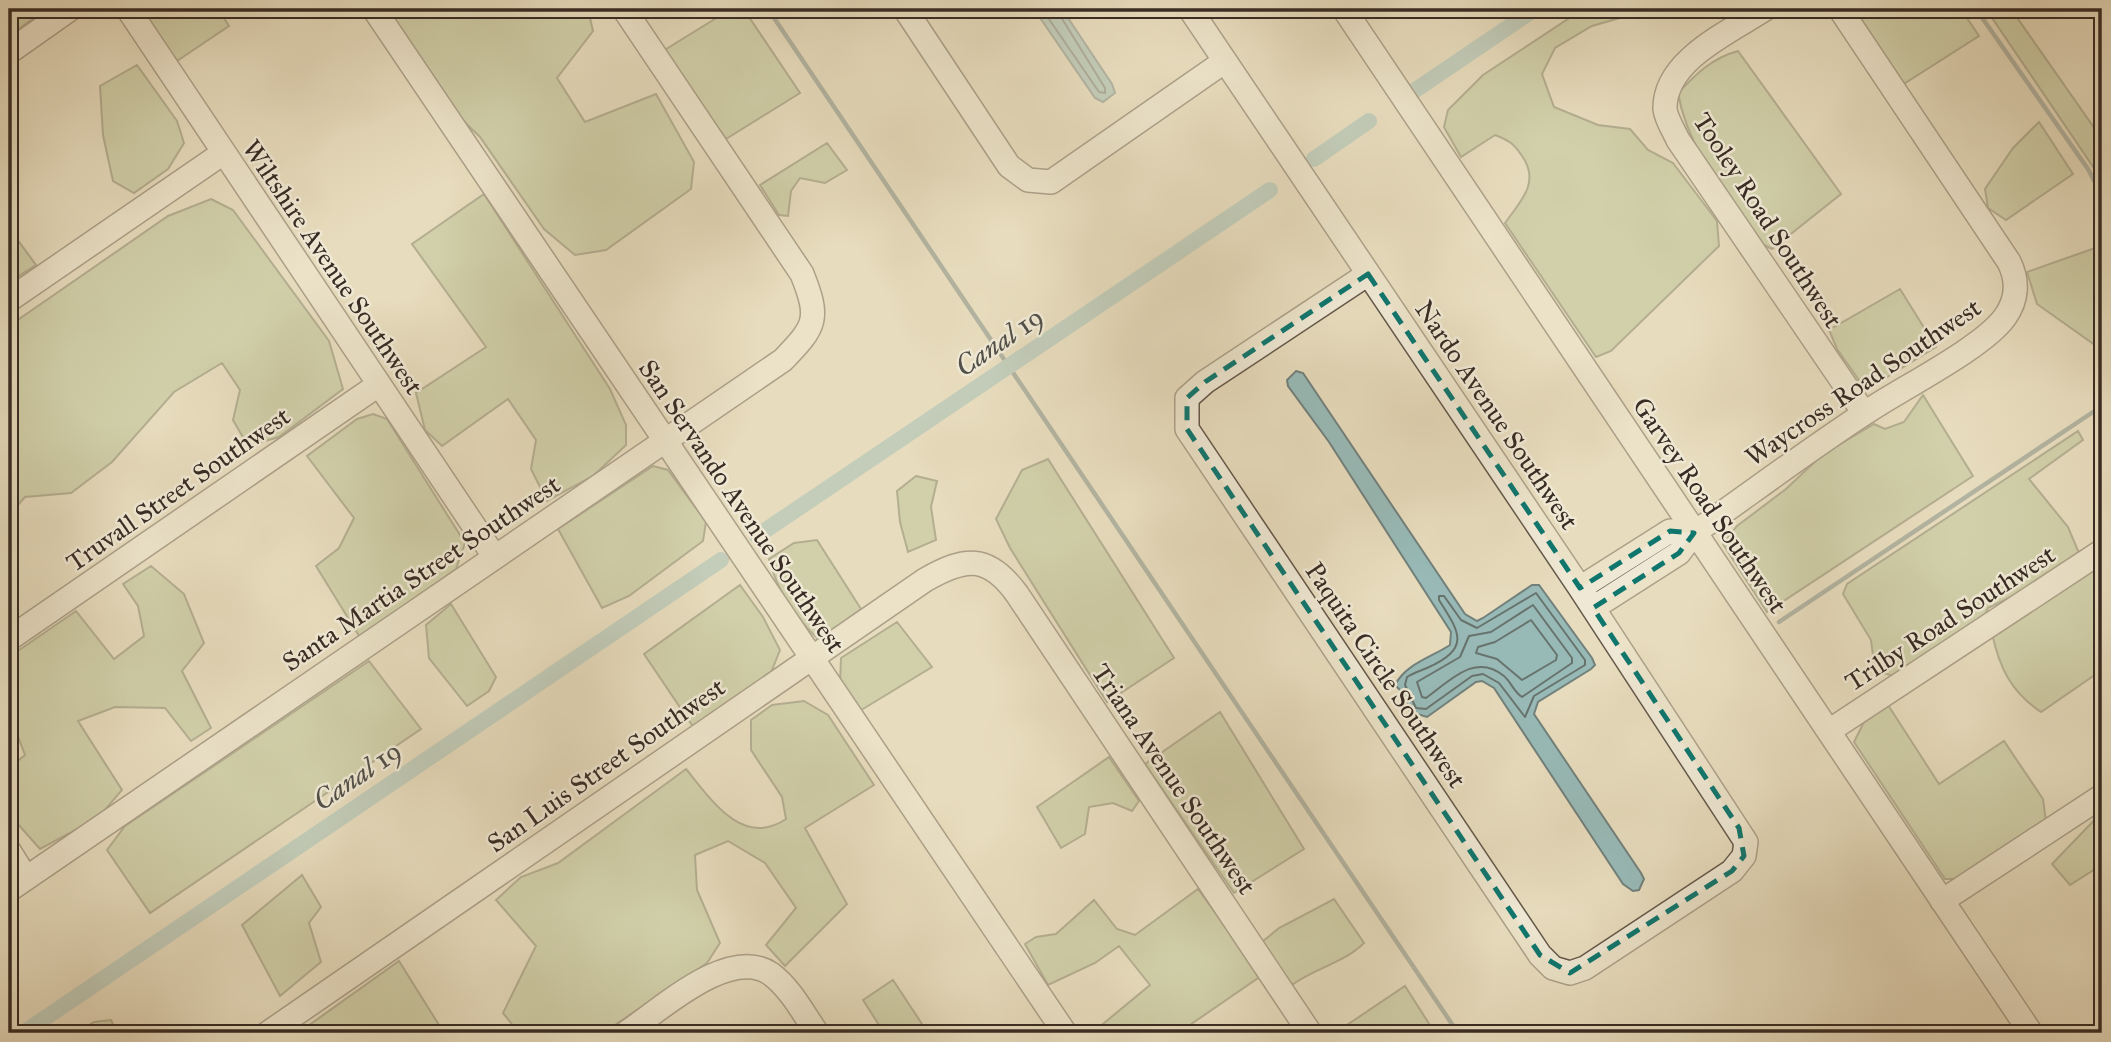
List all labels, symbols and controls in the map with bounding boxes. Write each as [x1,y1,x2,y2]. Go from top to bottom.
street label: Tooley Road Southwest [1686,106,1850,334]
street label: Wiltshire Avenue Southwest [236,133,430,401]
street label: Waycross Road Southwest [1739,291,1987,473]
street label: Nardo Avenue Southwest [1408,294,1586,536]
water label: Canal 19 [948,299,1050,384]
street label: San Servando Avenue Southwest [632,353,852,659]
street label: Garvey Road Southwest [1626,391,1794,619]
street label: Truvall Street Southwest [60,400,296,578]
street label: Santa Martia Street Southwest [276,468,566,678]
street label: Trilby Road Southwest [1839,538,2061,698]
street label: Paquita Circle Southwest [1299,556,1473,794]
street label: Triana Avenue Southwest [1085,658,1263,900]
street label: San Luis Street Southwest [481,671,731,859]
water label: Canal 19 [306,733,408,818]

